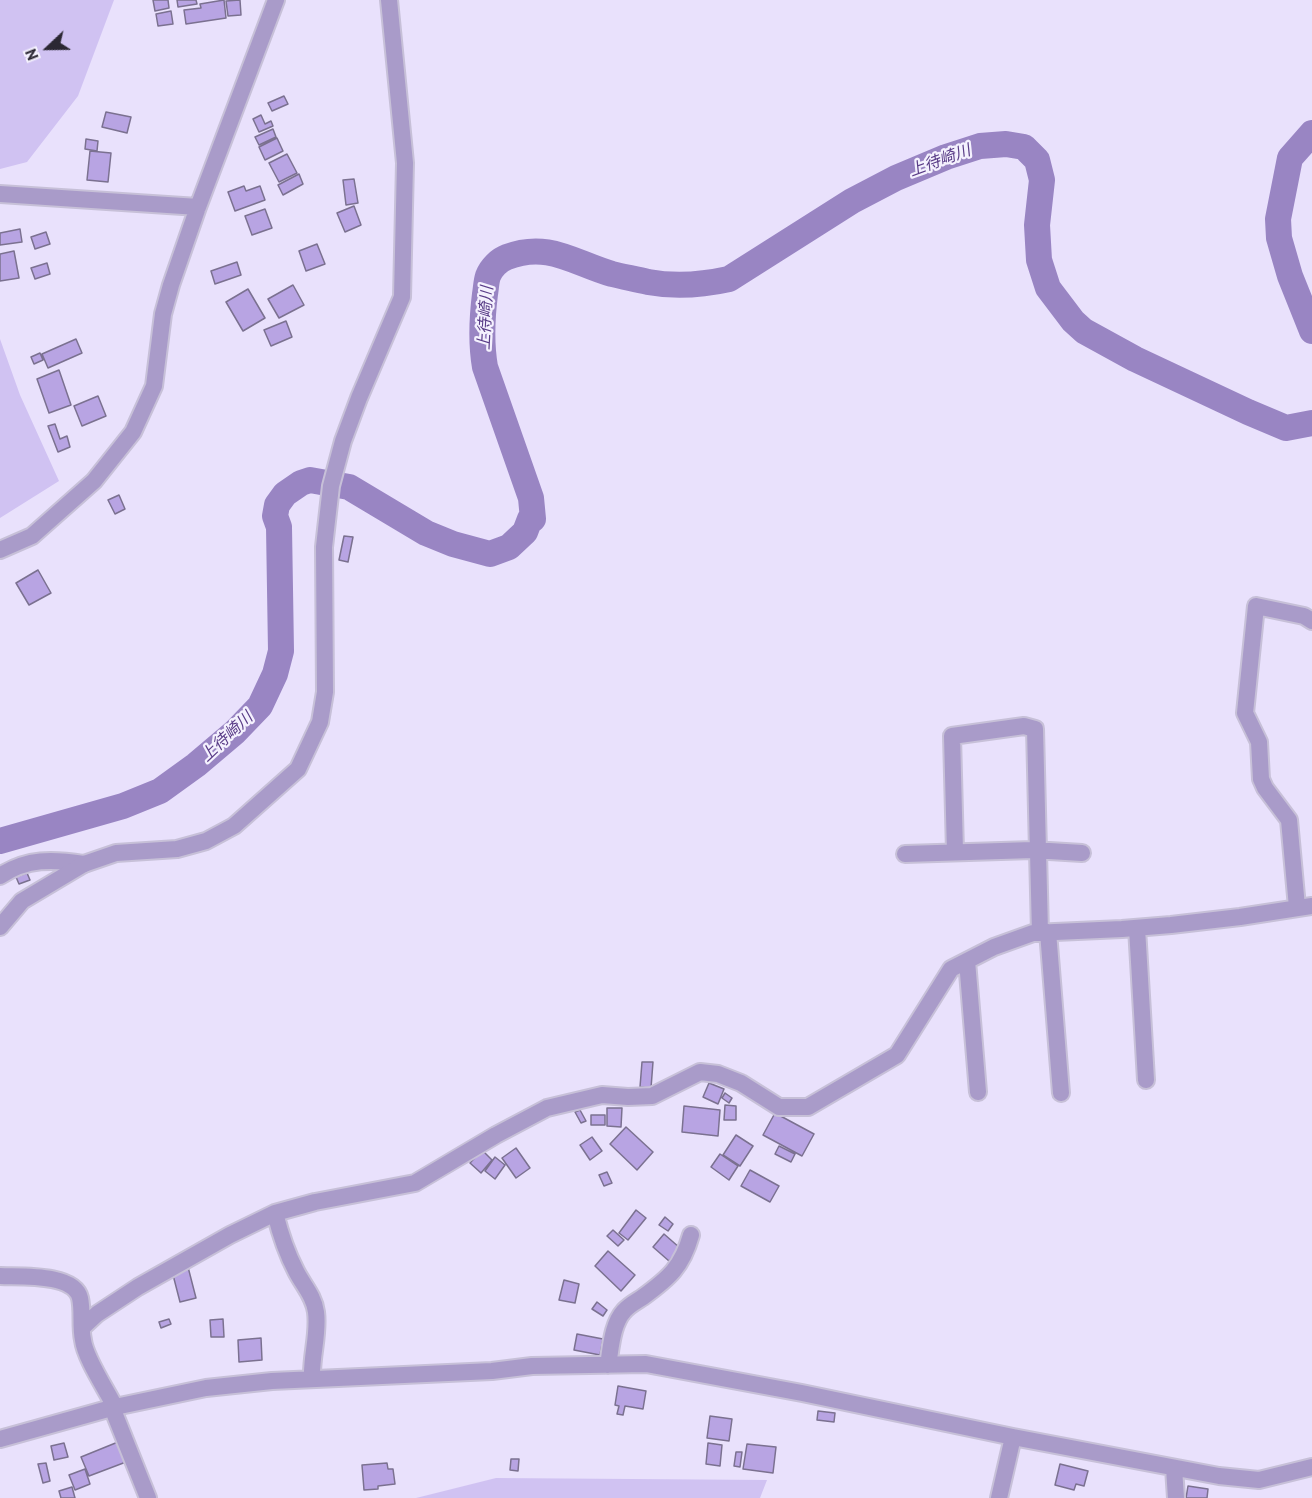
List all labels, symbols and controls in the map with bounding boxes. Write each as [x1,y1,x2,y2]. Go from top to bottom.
north arrow [18,18,78,78]
text: N [20,46,43,63]
water label: 上待崎川 [907,141,973,181]
water label: 上待崎川 [475,286,497,350]
water label: 上待崎川 [197,708,257,766]

